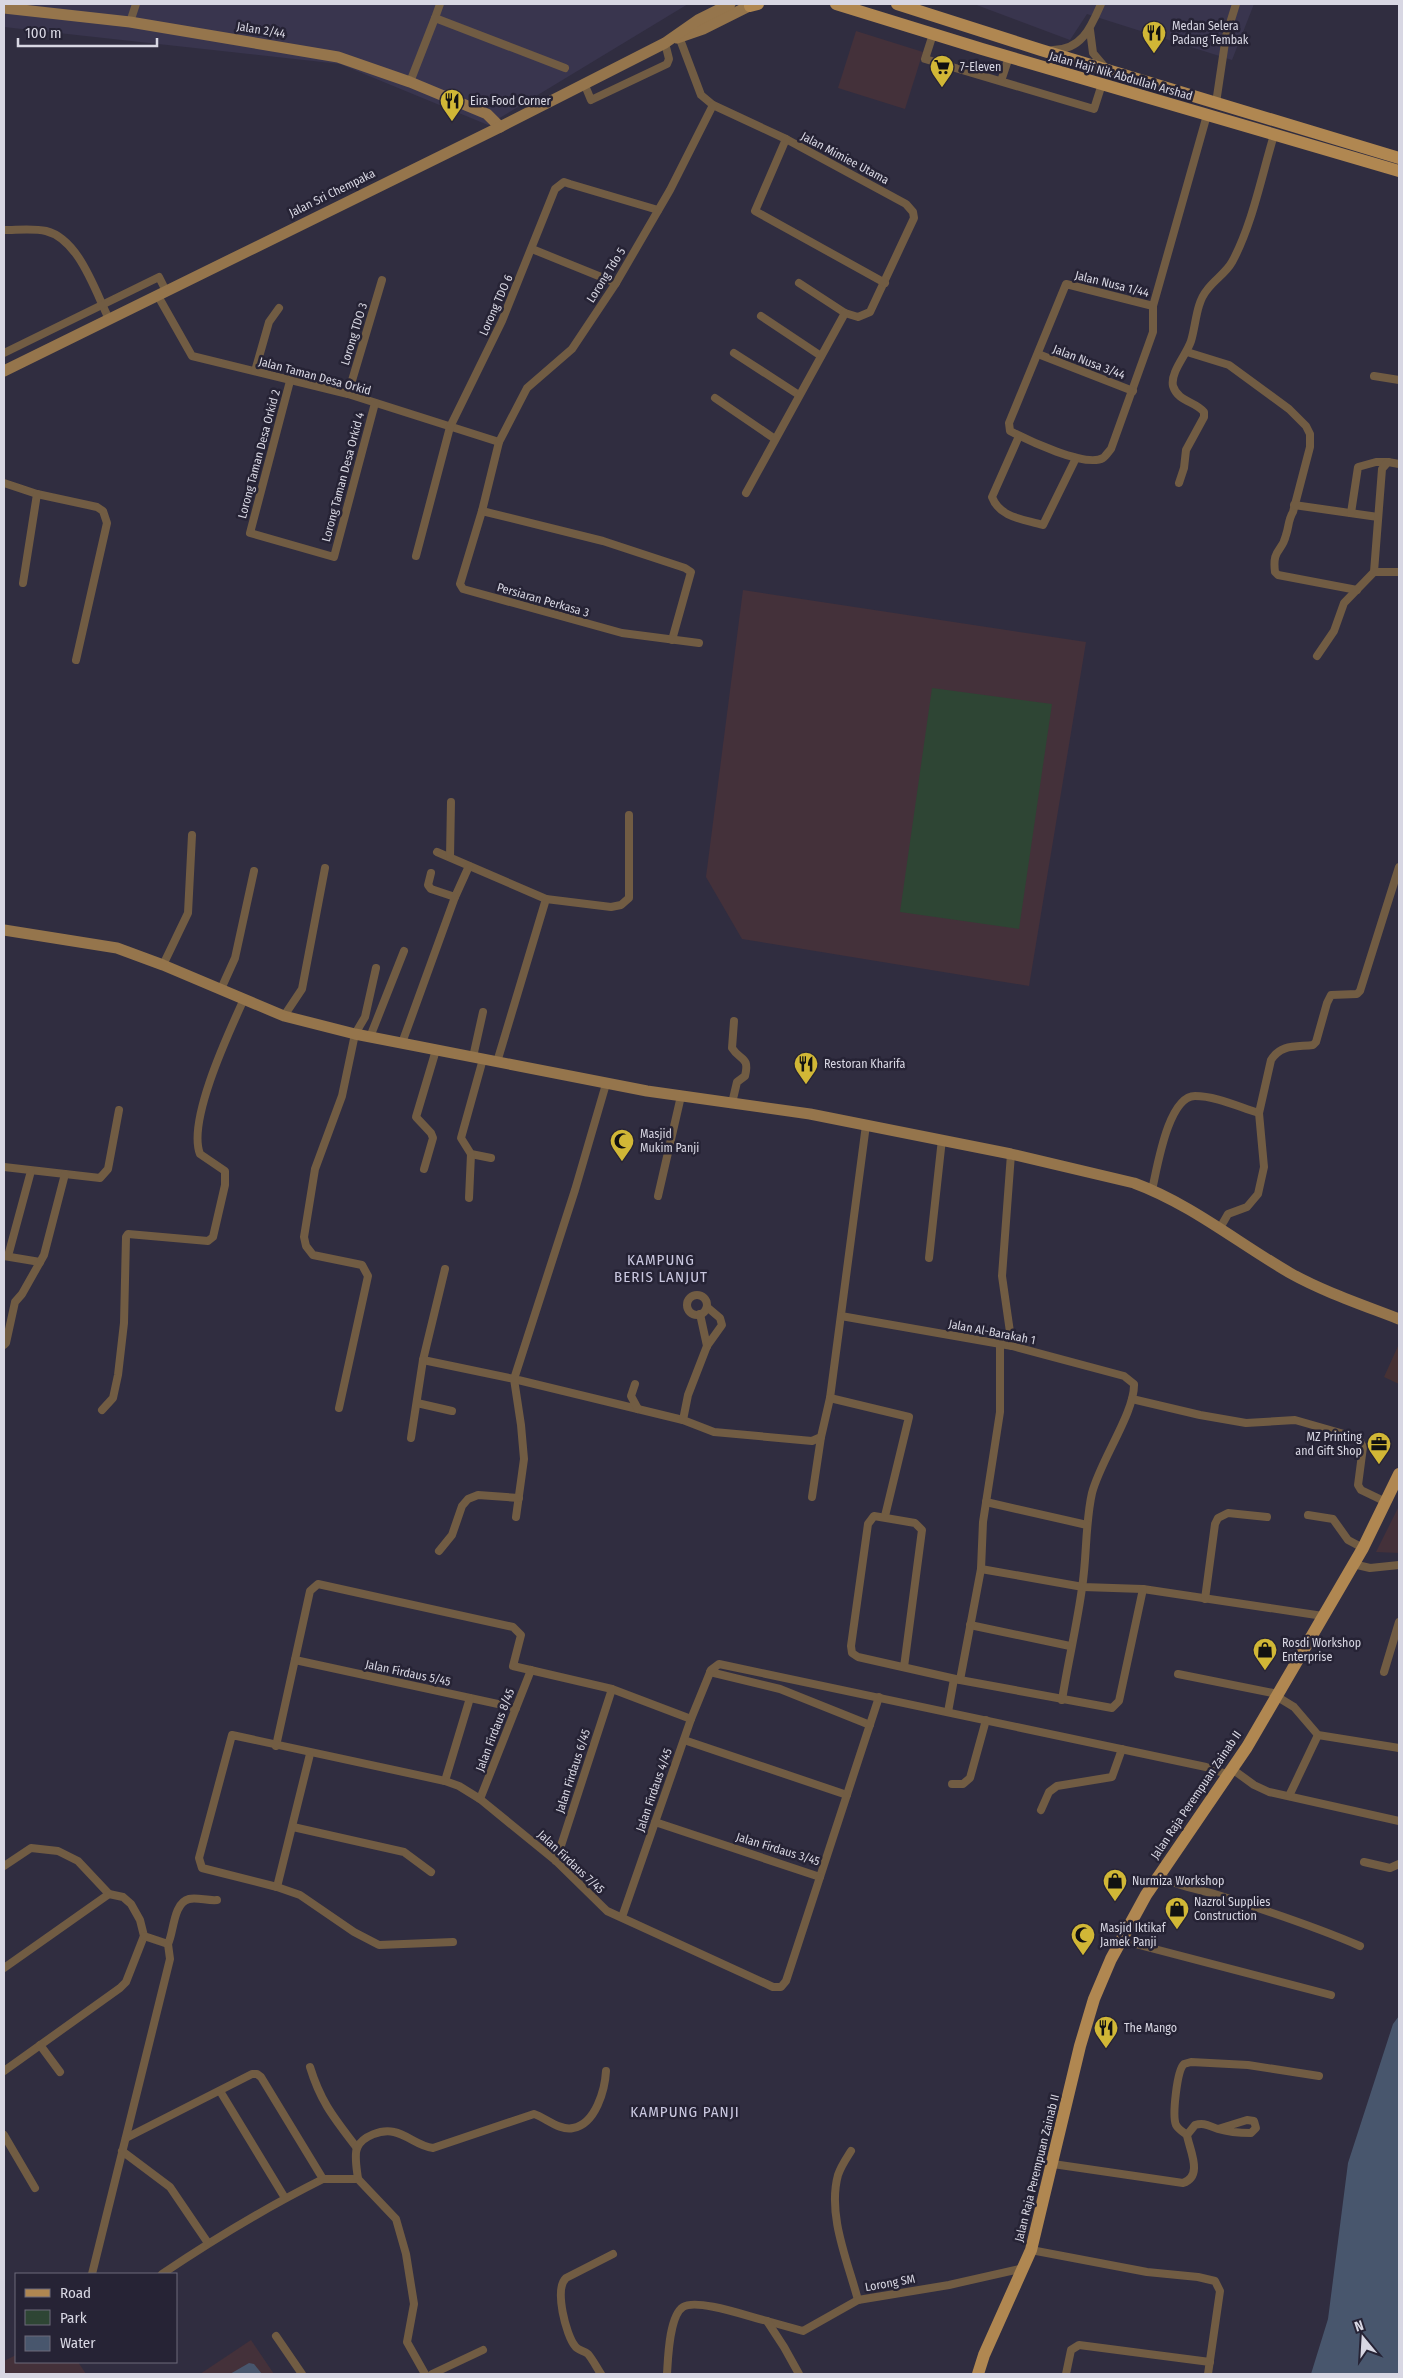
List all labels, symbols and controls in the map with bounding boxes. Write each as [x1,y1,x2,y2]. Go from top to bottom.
scale bar [18,15,156,47]
street label: Jalan 2/44 [236,19,287,41]
place label: Medan Selera Padang Tembak [1172,19,1249,47]
restaurant icon: Medan Selera Padang Tembak [1141,20,1167,54]
text: 100 m [25,24,62,42]
street label: Jalan Haji Nik Abdullah Arshad [1048,49,1194,103]
supermarket icon: 7-Eleven [929,54,955,88]
place label: 7-Eleven [960,60,1001,74]
restaurant icon: Eira Food Corner [439,88,465,122]
place label: Eira Food Corner [470,94,551,108]
street label: Jalan Mimiee Utama [799,129,891,187]
street label: Jalan Sri Chempaka [287,166,377,220]
street label: Lorong Tdo 5 [584,244,629,305]
street label: Jalan Nusa 1/44 [1074,268,1151,300]
street label: Lorong TDO 6 [476,272,516,338]
street label: Lorong TDO 3 [338,301,370,367]
street label: Jalan Nusa 3/44 [1051,342,1127,382]
street label: Jalan Taman Desa Orkid [257,354,373,398]
street label: Lorong Taman Desa Orkid 2 [235,388,283,520]
street label: Lorong Taman Desa Orkid 4 [319,411,367,543]
street label: Persiaran Perkasa 3 [495,580,591,620]
restaurant icon: Restoran Kharifa [793,1051,819,1085]
place label: Restoran Kharifa [824,1057,905,1071]
place label: Masjid Mukim Panji [640,1127,699,1155]
mosque icon: Masjid Mukim Panji [609,1128,635,1162]
district label: KAMPUNG BERIS LANJUT [614,1251,708,1286]
street label: Jalan Al-Barakah 1 [947,1317,1037,1347]
place label: MZ Printing and Gift Shop [1295,1430,1362,1458]
office icon: MZ Printing and Gift Shop [1366,1431,1392,1465]
place label: Rosdi Workshop Enterprise [1282,1636,1361,1664]
shop icon: Rosdi Workshop Enterprise [1252,1637,1278,1671]
street label: Jalan Firdaus 5/45 [364,1657,452,1689]
street label: Jalan Firdaus 8/45 [473,1686,517,1773]
street label: Jalan Firdaus 6/45 [553,1727,593,1815]
street label: Jalan Raja Perempuan Zainab II [1148,1728,1244,1862]
street label: Jalan Firdaus 4/45 [633,1746,675,1834]
street label: Jalan Firdaus 7/45 [535,1828,608,1897]
street label: Jalan Firdaus 3/45 [734,1830,822,1869]
shop icon: Nurmiza Workshop [1102,1868,1128,1902]
place label: Nurmiza Workshop [1132,1874,1224,1888]
place label: Nazrol Supplies Construction [1194,1895,1270,1923]
shop icon: Nazrol Supplies Construction [1164,1896,1190,1930]
place label: Masjid Iktikaf Jamek Panji [1100,1921,1167,1949]
mosque icon: Masjid Iktikaf Jamek Panji [1070,1922,1096,1956]
restaurant icon: The Mango [1093,2015,1119,2049]
place label: The Mango [1124,2021,1177,2035]
street label: Jalan Raja Perempuan Zainab II [1012,2093,1062,2243]
district label: KAMPUNG PANJI [630,2103,740,2121]
street label: Lorong SM [864,2272,916,2294]
legend [15,2273,178,2363]
text: Road [60,2284,91,2302]
text: Park [60,2309,87,2327]
north arrow [1338,2313,1388,2363]
text: N [1353,2317,1366,2335]
text: Water [60,2334,96,2352]

